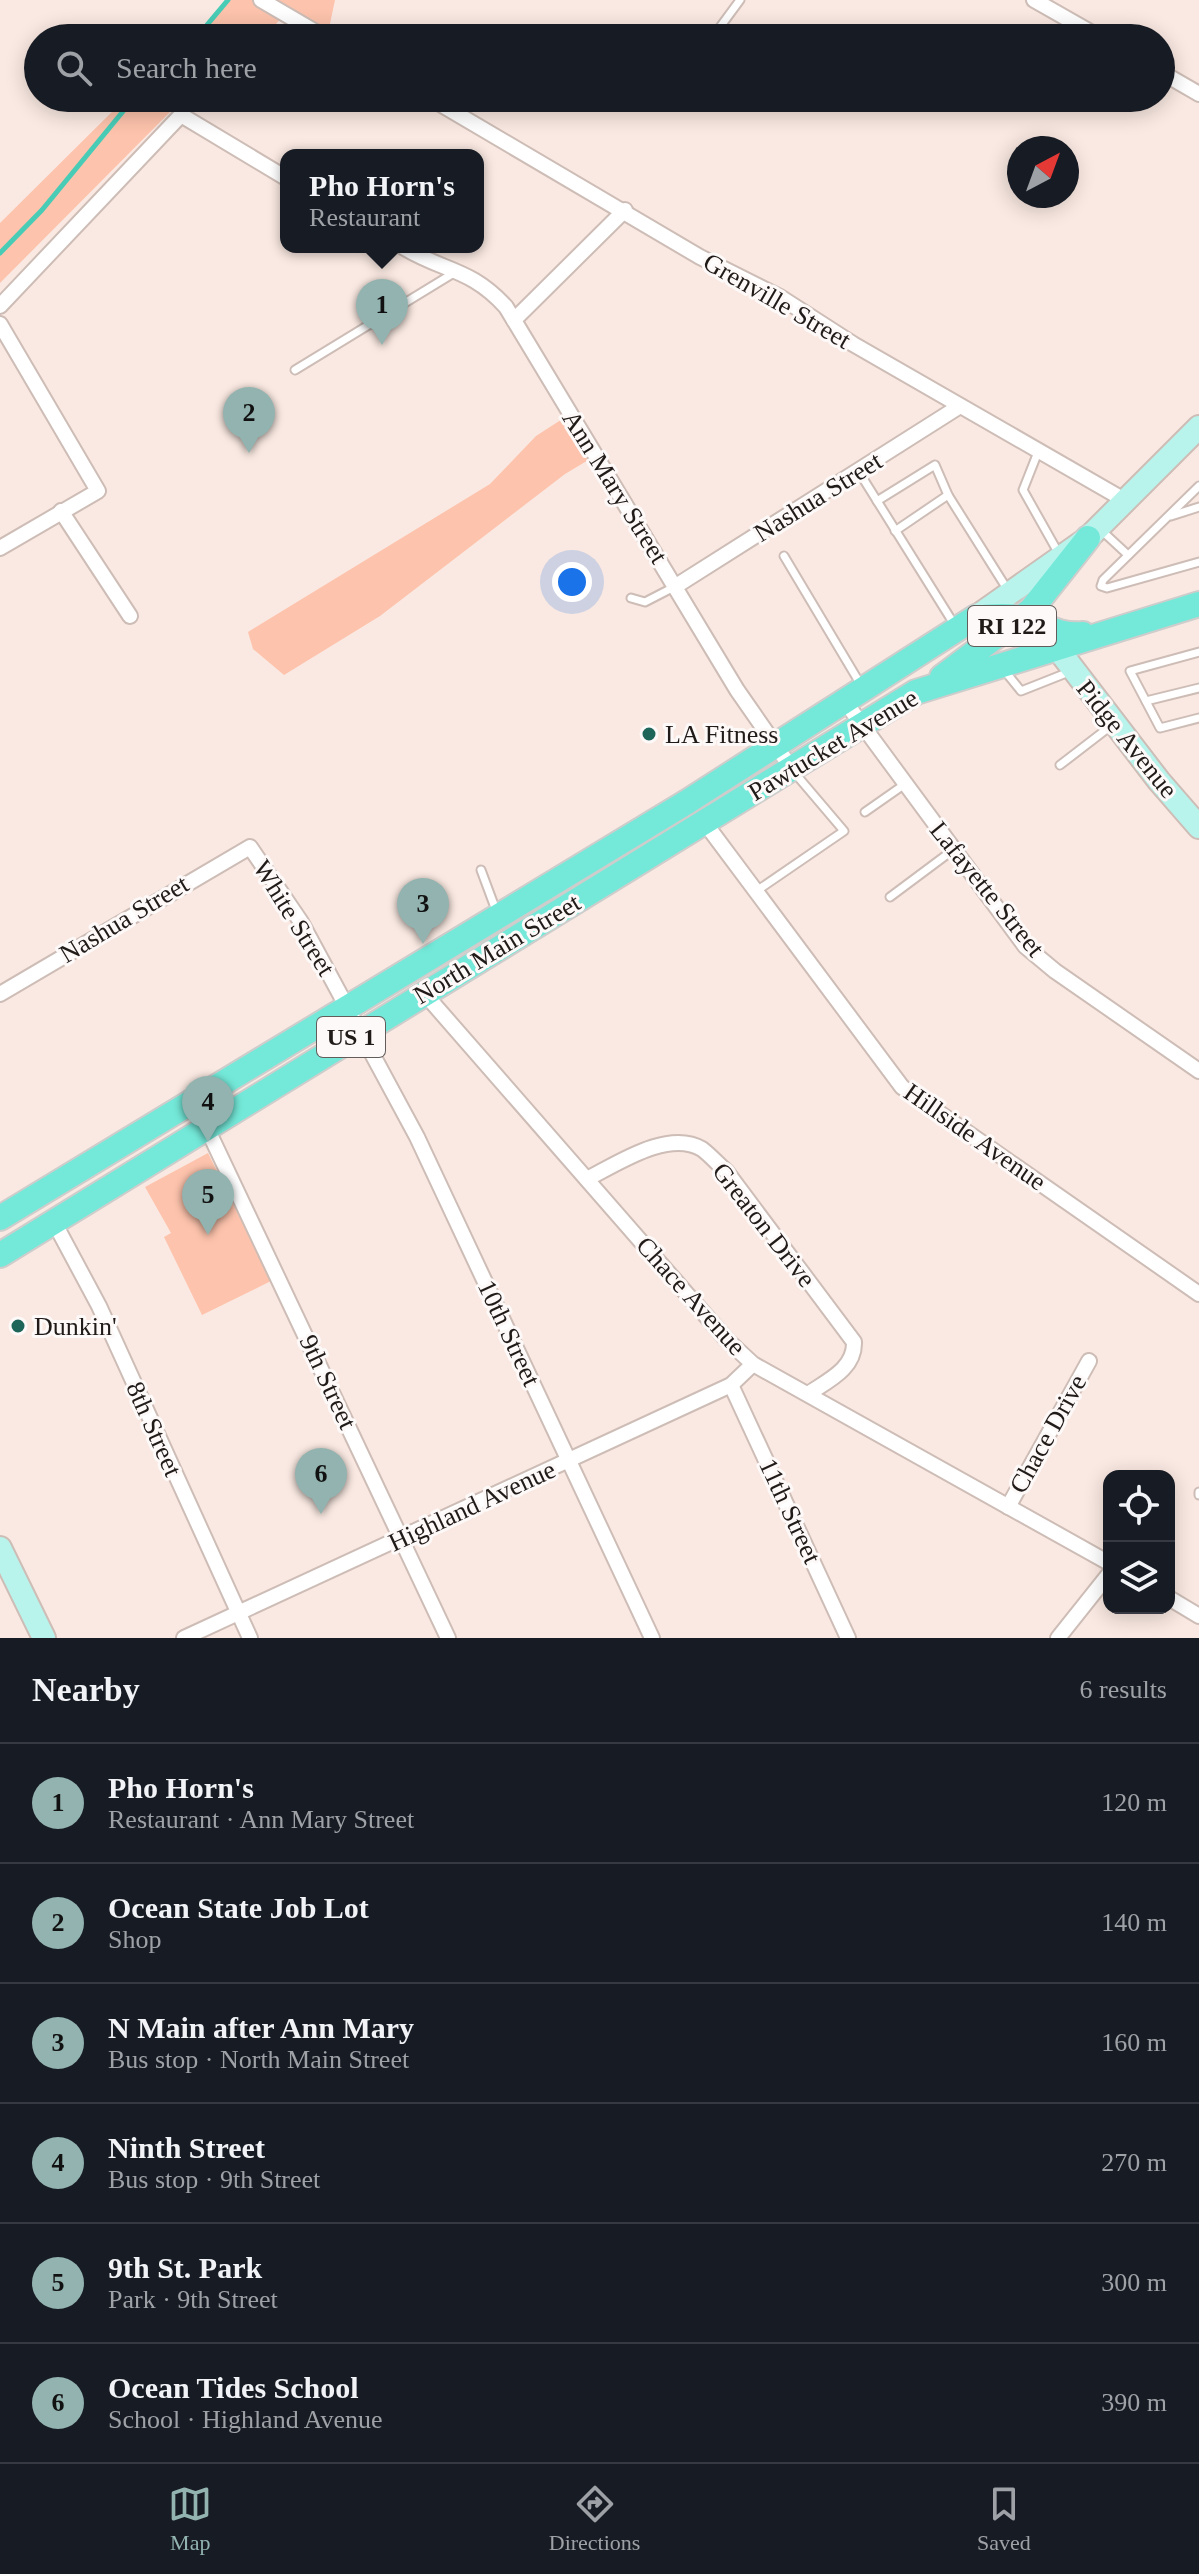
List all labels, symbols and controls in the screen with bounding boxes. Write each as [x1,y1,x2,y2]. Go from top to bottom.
search box [24,24,1175,112]
icon: search [52,46,96,90]
text: Search here [116,51,257,84]
north arrow [1007,136,1079,208]
popup [280,149,484,253]
text: Pho Horn's [309,169,455,202]
text: Restaurant [309,203,420,232]
street label: Grenville Street [698,247,857,355]
pin: 1 [356,279,408,345]
pin: 2 [223,387,275,453]
street label: Ann Mary Street [556,405,674,569]
street label: Nashua Street [749,446,888,548]
your location [552,562,592,602]
road number: RI 122 [968,606,1056,646]
street label: Pidge Avenue [1071,674,1183,804]
street label: Pawtucket Avenue [743,683,923,807]
place label: LA Fitness [665,720,778,749]
marker: LA Fitness [640,725,658,743]
street label: Lafayette Street [924,816,1051,963]
street label: White Street [247,855,341,982]
street label: Nashua Street [54,869,194,969]
pin: 3 [397,878,449,944]
street label: North Main Street [408,887,586,1010]
road number: US 1 [317,1017,385,1057]
pin: 4 [182,1076,234,1142]
street label: Hillside Avenue [899,1077,1051,1197]
street label: Greaton Drive [707,1157,821,1293]
pin: 5 [182,1169,234,1235]
street label: Chace Avenue [630,1231,752,1361]
street label: 10th Street [472,1275,546,1391]
place label: Dunkin' [34,1312,117,1341]
marker: Dunkin' [9,1317,27,1335]
street label: 9th Street [294,1330,363,1434]
street label: Chace Drive [1004,1370,1092,1498]
street label: 8th Street [120,1377,188,1481]
pin: 6 [295,1448,347,1514]
street label: 11th Street [753,1454,827,1569]
street label: Highland Avenue [384,1455,560,1557]
map controls [1103,1470,1175,1614]
button: locate [1103,1470,1175,1542]
button: layers [1103,1542,1175,1614]
text: Nearby [32,1671,140,1708]
text: 6 results [1080,1675,1167,1704]
text: Pho Horn's [108,1771,254,1804]
text: 1 [52,1788,65,1817]
text: 120 m [1101,1788,1167,1817]
text: Restaurant · Ann Mary Street [108,1805,414,1834]
text: Ocean State Job Lot [108,1891,369,1924]
text: 2 [52,1908,65,1937]
text: 140 m [1101,1908,1167,1937]
text: Shop [108,1925,161,1954]
text: N Main after Ann Mary [108,2011,414,2044]
text: 3 [52,2028,65,2057]
text: 160 m [1101,2028,1167,2057]
text: Bus stop · North Main Street [108,2045,409,2074]
text: Ninth Street [108,2131,265,2164]
text: 4 [52,2148,65,2177]
text: 270 m [1101,2148,1167,2177]
text: Bus stop · 9th Street [108,2165,320,2194]
text: 9th St. Park [108,2251,262,2284]
text: 5 [52,2268,65,2297]
text: 300 m [1101,2268,1167,2297]
text: Park · 9th Street [108,2285,278,2314]
text: Ocean Tides School [108,2371,359,2404]
text: 6 [52,2388,65,2417]
text: 390 m [1101,2388,1167,2417]
text: School · Highland Avenue [108,2405,383,2434]
tab: Map [168,2482,212,2556]
tab: Directions [549,2482,640,2556]
tab: Saved [977,2482,1031,2556]

